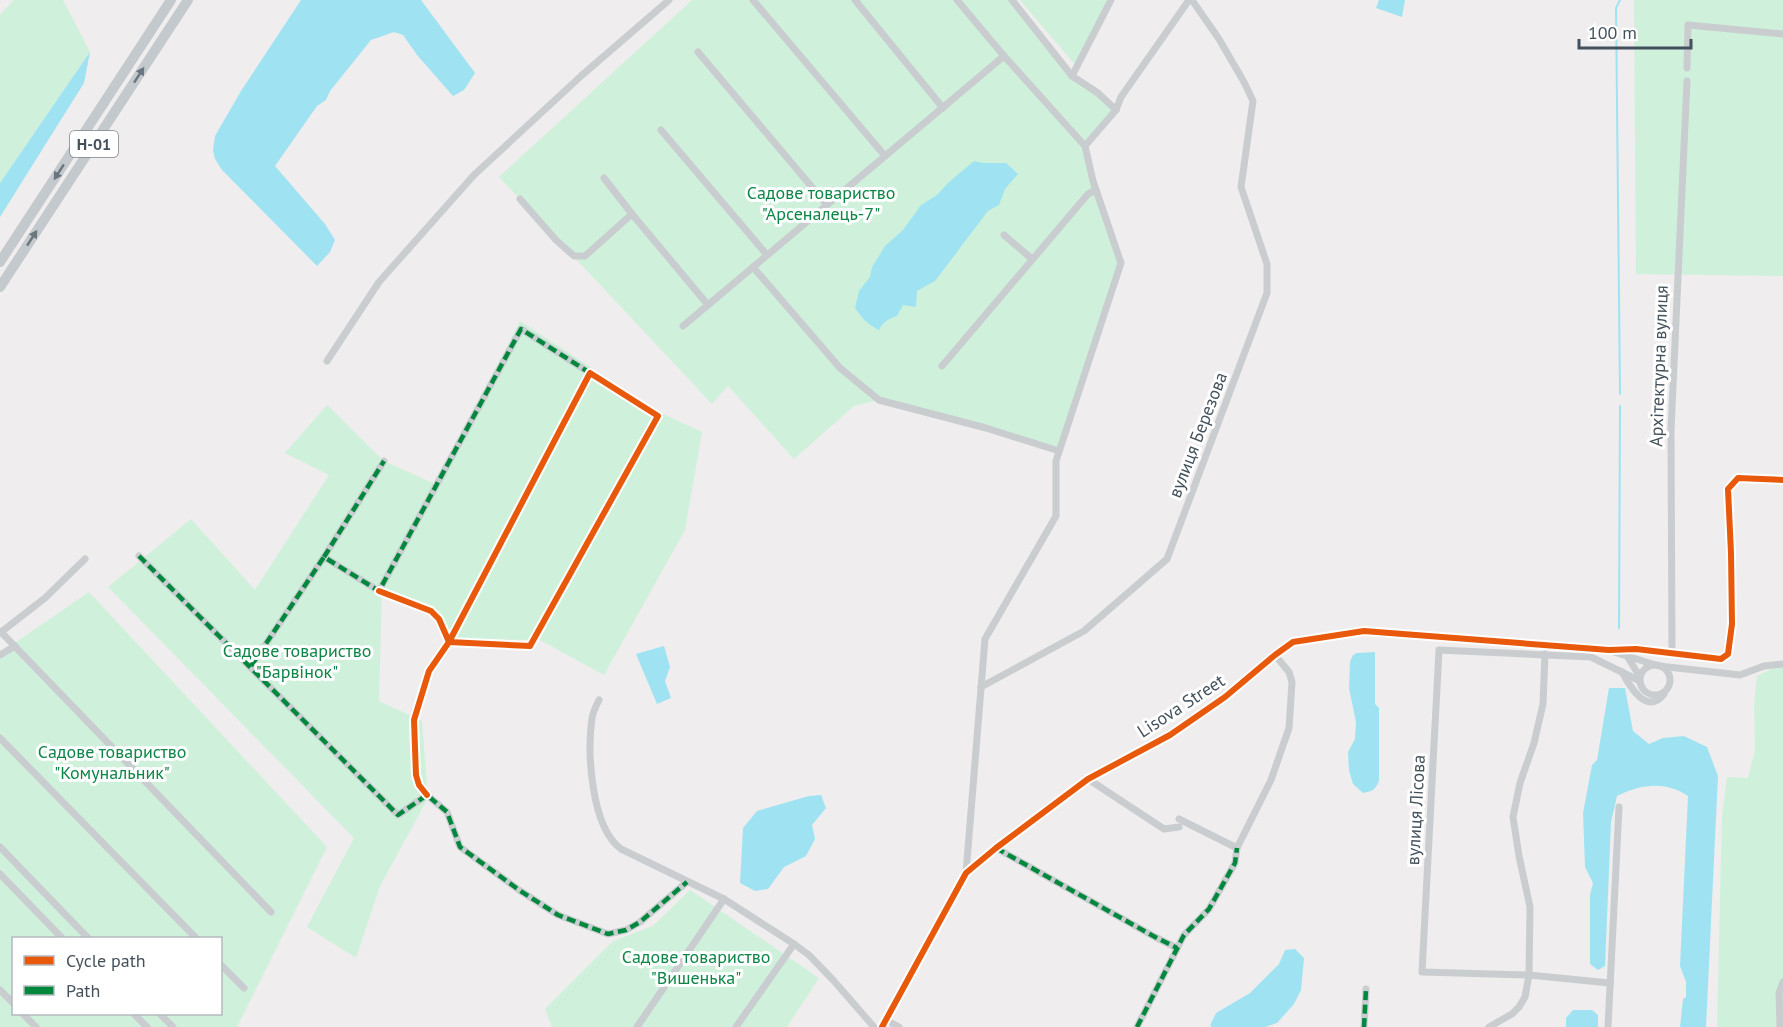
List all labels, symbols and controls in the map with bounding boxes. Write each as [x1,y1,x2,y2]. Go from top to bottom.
scale bar [1579,12,1692,50]
text: 100 m [1588,21,1637,44]
one-way arrow [133,67,144,83]
road number: Н-01 [70,131,118,157]
one-way arrow [53,164,64,180]
park label: Садове товариство "Арсеналець-7" [747,181,895,225]
one-way arrow [26,230,37,246]
street label: Архітектурна вулиця [1644,285,1673,447]
street label: вулиця Березова [1163,369,1232,501]
park label: Садове товариство "Барвінок" [223,639,371,683]
street label: Lisova Street [1133,669,1229,742]
park label: Садове товариство "Комунальник" [38,740,186,784]
street label: вулиця Лісова [1401,754,1430,866]
legend [12,937,222,1015]
park label: Садове товариство "Вишенька" [622,945,770,989]
text: Cycle path [66,949,146,972]
text: Path [66,979,100,1002]

